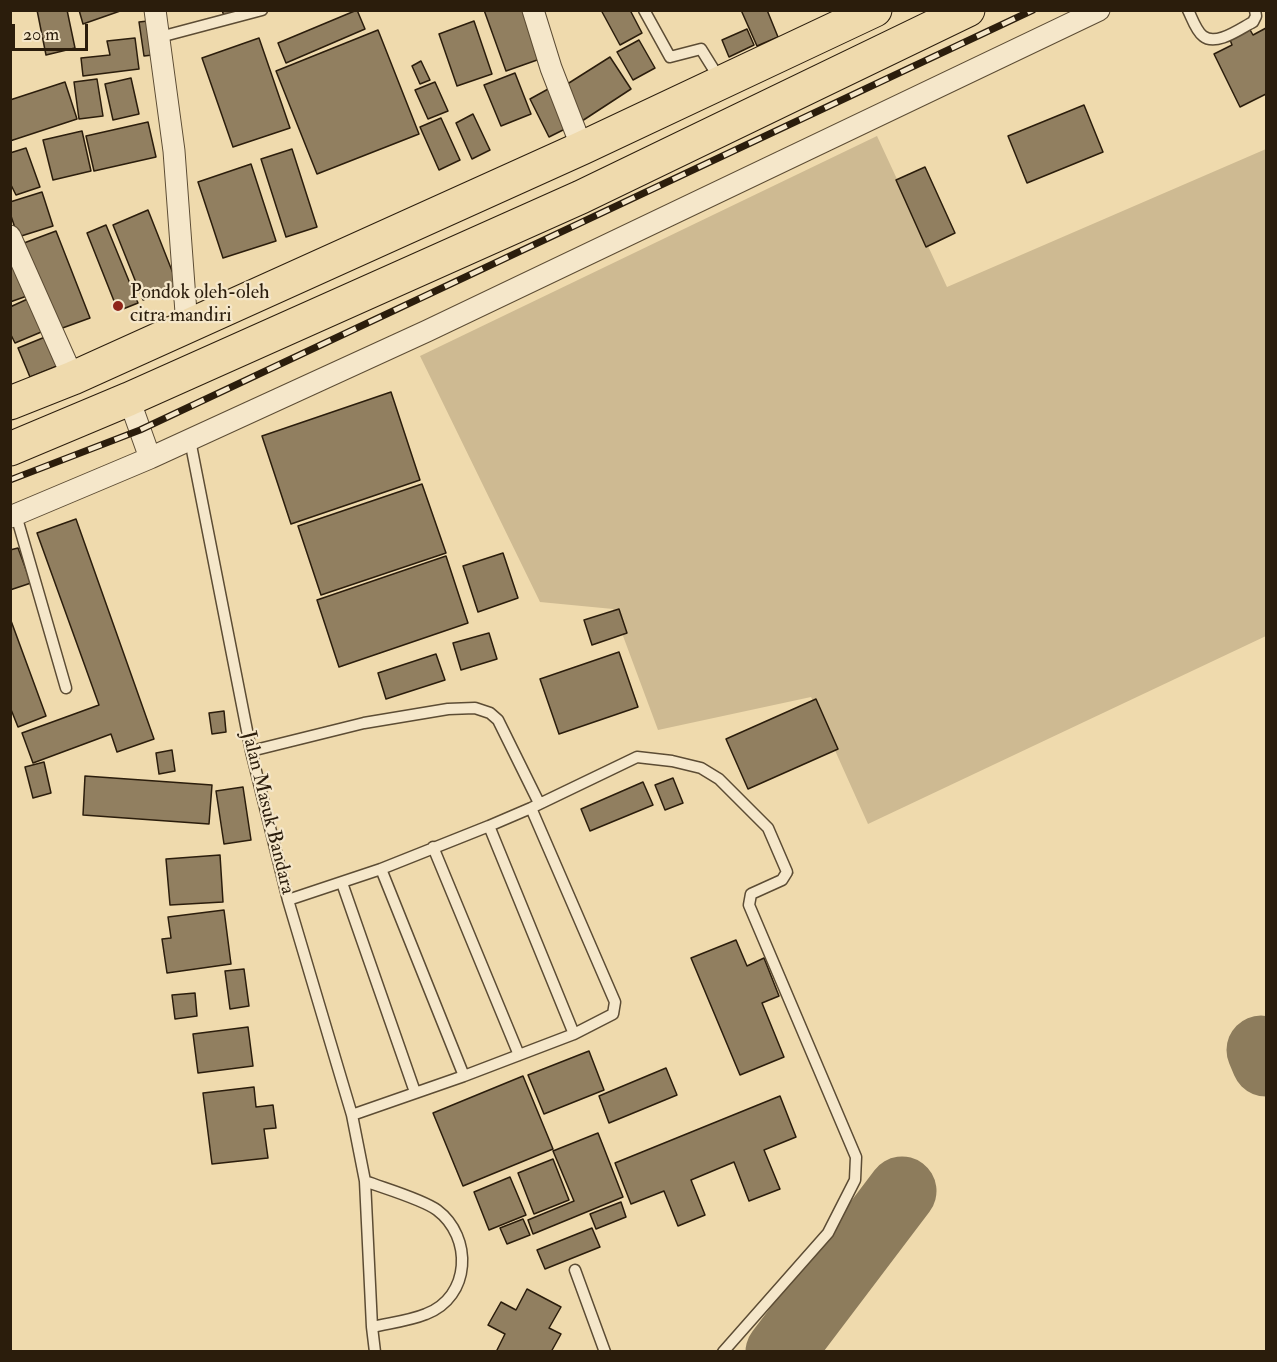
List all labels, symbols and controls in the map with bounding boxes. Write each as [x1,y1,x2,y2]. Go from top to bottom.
scale bar [15,12,92,50]
text: 20 m [23,23,59,46]
place label: Pondok oleh-oleh citra mandiri [130,282,270,329]
marker: Pondok oleh-oleh citra mandiri [111,299,125,313]
street label: Jalan Masuk Bandara [235,729,299,897]

